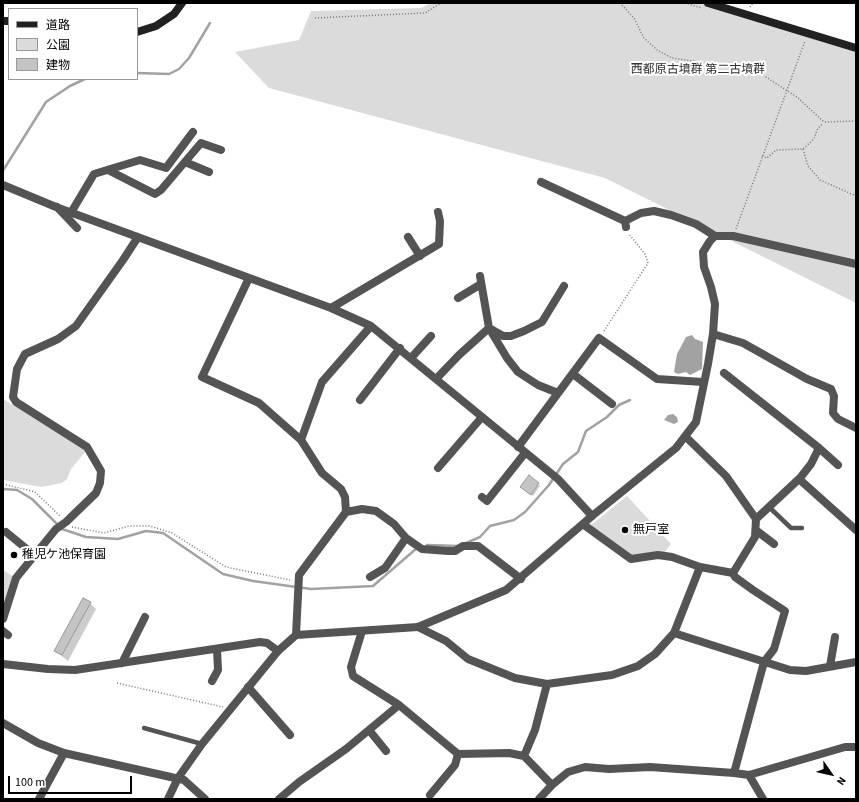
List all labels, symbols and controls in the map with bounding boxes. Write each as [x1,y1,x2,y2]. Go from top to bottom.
legend [8,8,138,80]
text: 道路 [46,17,70,34]
text: 公園 [46,37,70,54]
text: 建物 [46,57,70,74]
park label: 西都原古墳群 第二古墳群 [631,63,765,77]
place label: 無戸室 [633,523,669,537]
marker: 無戸室 [620,525,630,535]
place label: 稚児ケ池保育園 [22,548,106,562]
marker: 稚児ケ池保育園 [9,550,19,560]
north arrow [811,754,851,794]
scale bar [10,768,134,794]
text: 100 m [15,774,45,791]
text: N [833,774,850,788]

